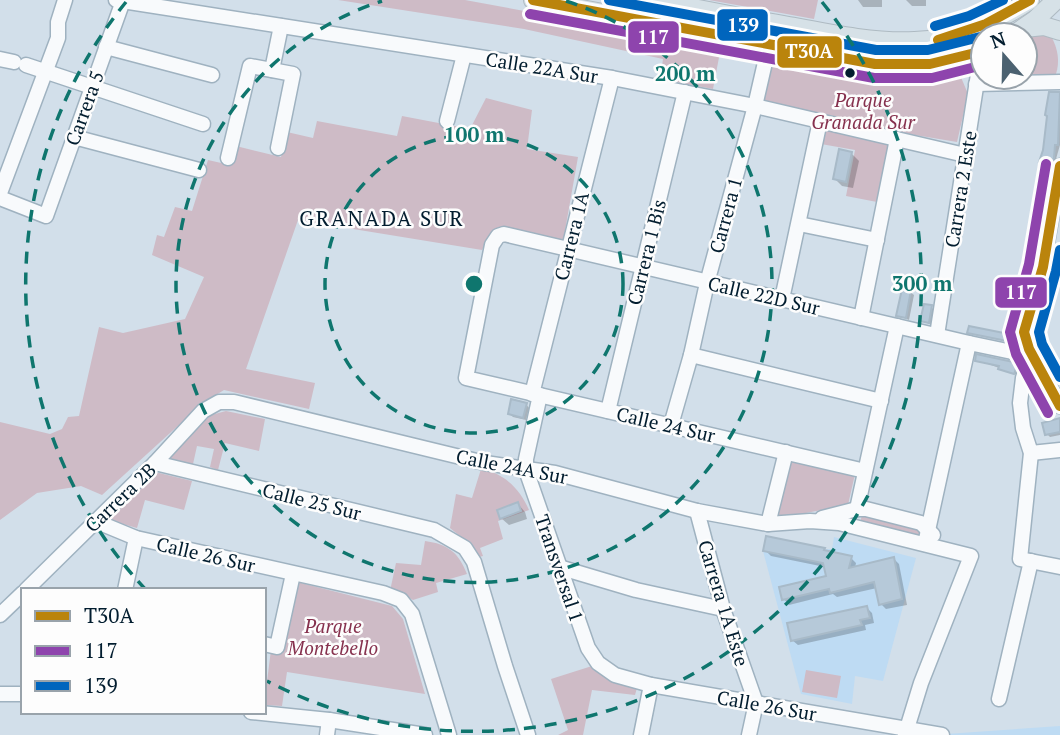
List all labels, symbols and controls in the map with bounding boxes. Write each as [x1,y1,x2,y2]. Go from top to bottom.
line badge: 139 [716,8,769,42]
text: 139 [727,12,759,37]
line badge: 117 [627,20,680,54]
north arrow [969,21,1039,91]
text: 117 [637,24,669,49]
text: N [987,25,1010,54]
line badge: T30A [776,35,843,69]
text: T30A [785,38,833,63]
street label: Calle 22A Sur [484,46,601,88]
text: 200 m [655,59,716,87]
unlabelled marker [843,66,857,80]
street label: Carrera 5 [59,67,109,149]
park label: Parque Granada Sur [811,87,915,134]
text: 100 m [444,120,505,148]
street label: Carrera 2 Este [938,129,982,249]
street label: Carrera 1 [703,174,747,256]
street label: Carrera 1A [548,189,594,283]
street label: Carrera 1 Bis [621,197,671,307]
district label: GRANADA SUR [299,204,465,232]
text: 300 m [892,269,953,297]
street label: Calle 22D Sur [706,270,823,320]
centre of rings [462,272,486,296]
line badge: 117 [994,276,1048,309]
text: 117 [1005,279,1037,304]
street label: Calle 24 Sur [614,400,719,448]
street label: Calle 24A Sur [454,443,571,489]
street label: Carrera 2B [79,457,161,537]
street label: Calle 25 Sur [260,477,365,525]
street label: Transversal 1 [530,511,590,625]
street label: Calle 26 Sur [154,530,259,578]
street label: Carrera 1A Este [693,537,755,669]
legend [21,588,266,714]
text: T30A [84,601,134,629]
park label: Parque Montebello [287,613,378,660]
text: 117 [84,636,118,664]
text: 139 [84,671,118,699]
street label: Calle 26 Sur [715,684,819,726]

